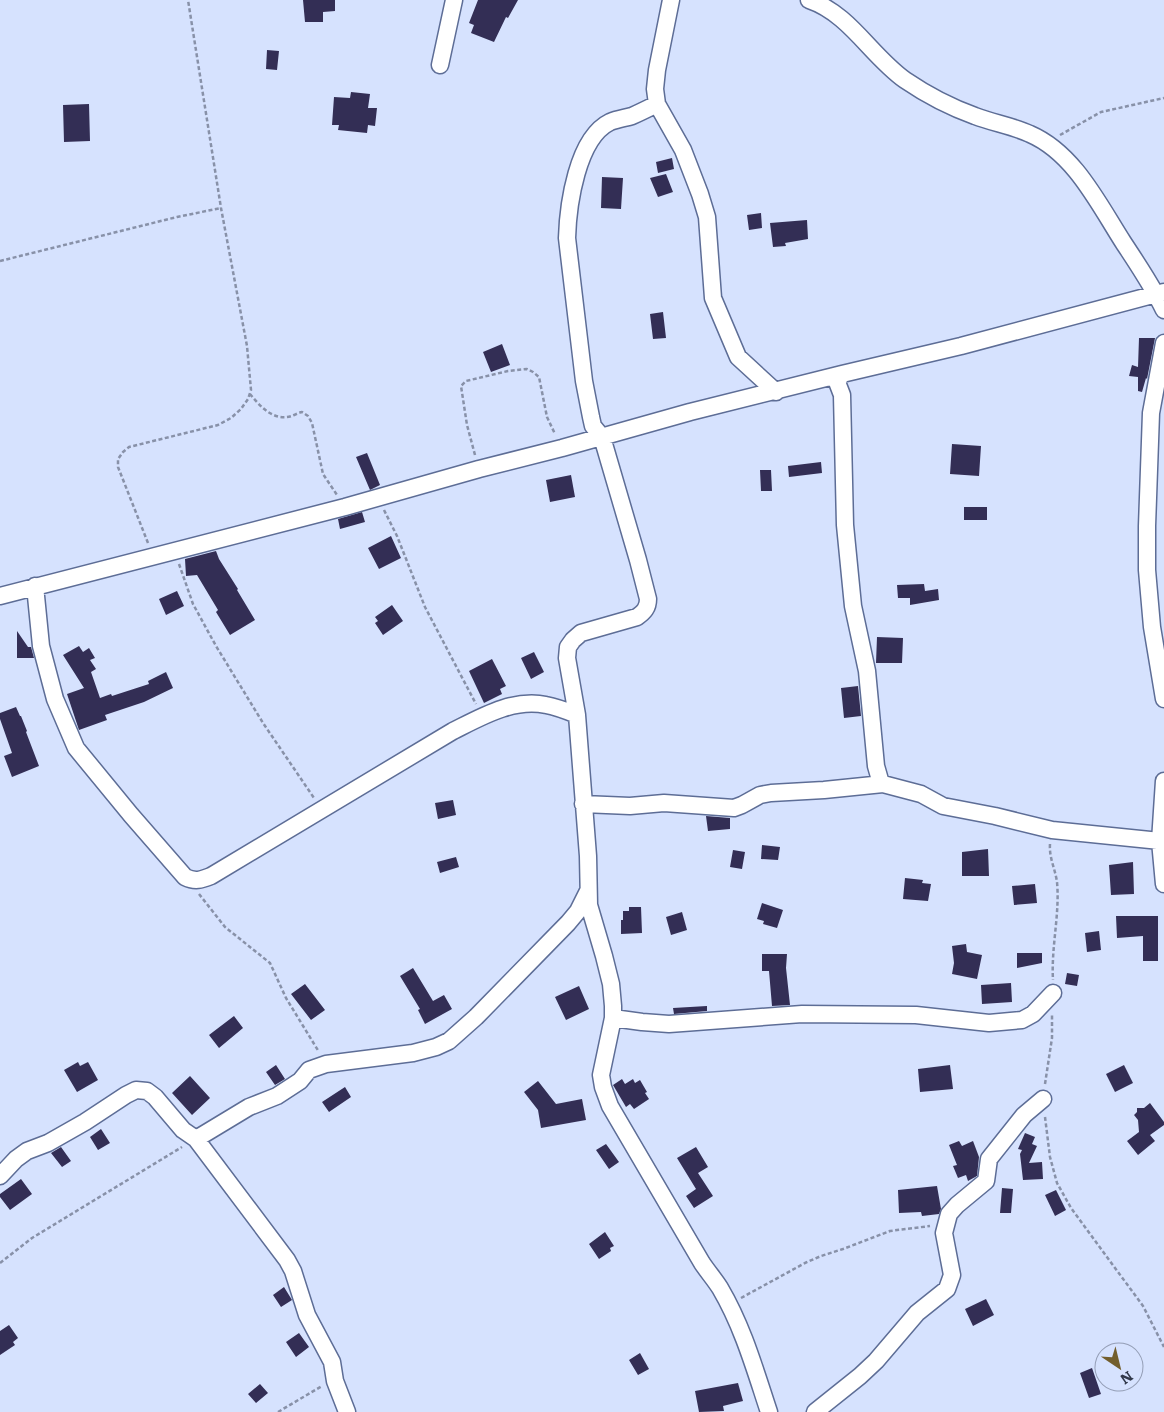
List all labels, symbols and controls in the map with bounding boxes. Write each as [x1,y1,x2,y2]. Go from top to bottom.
north arrow [1094,1342,1144,1392]
text: N [1116,1367,1138,1390]

